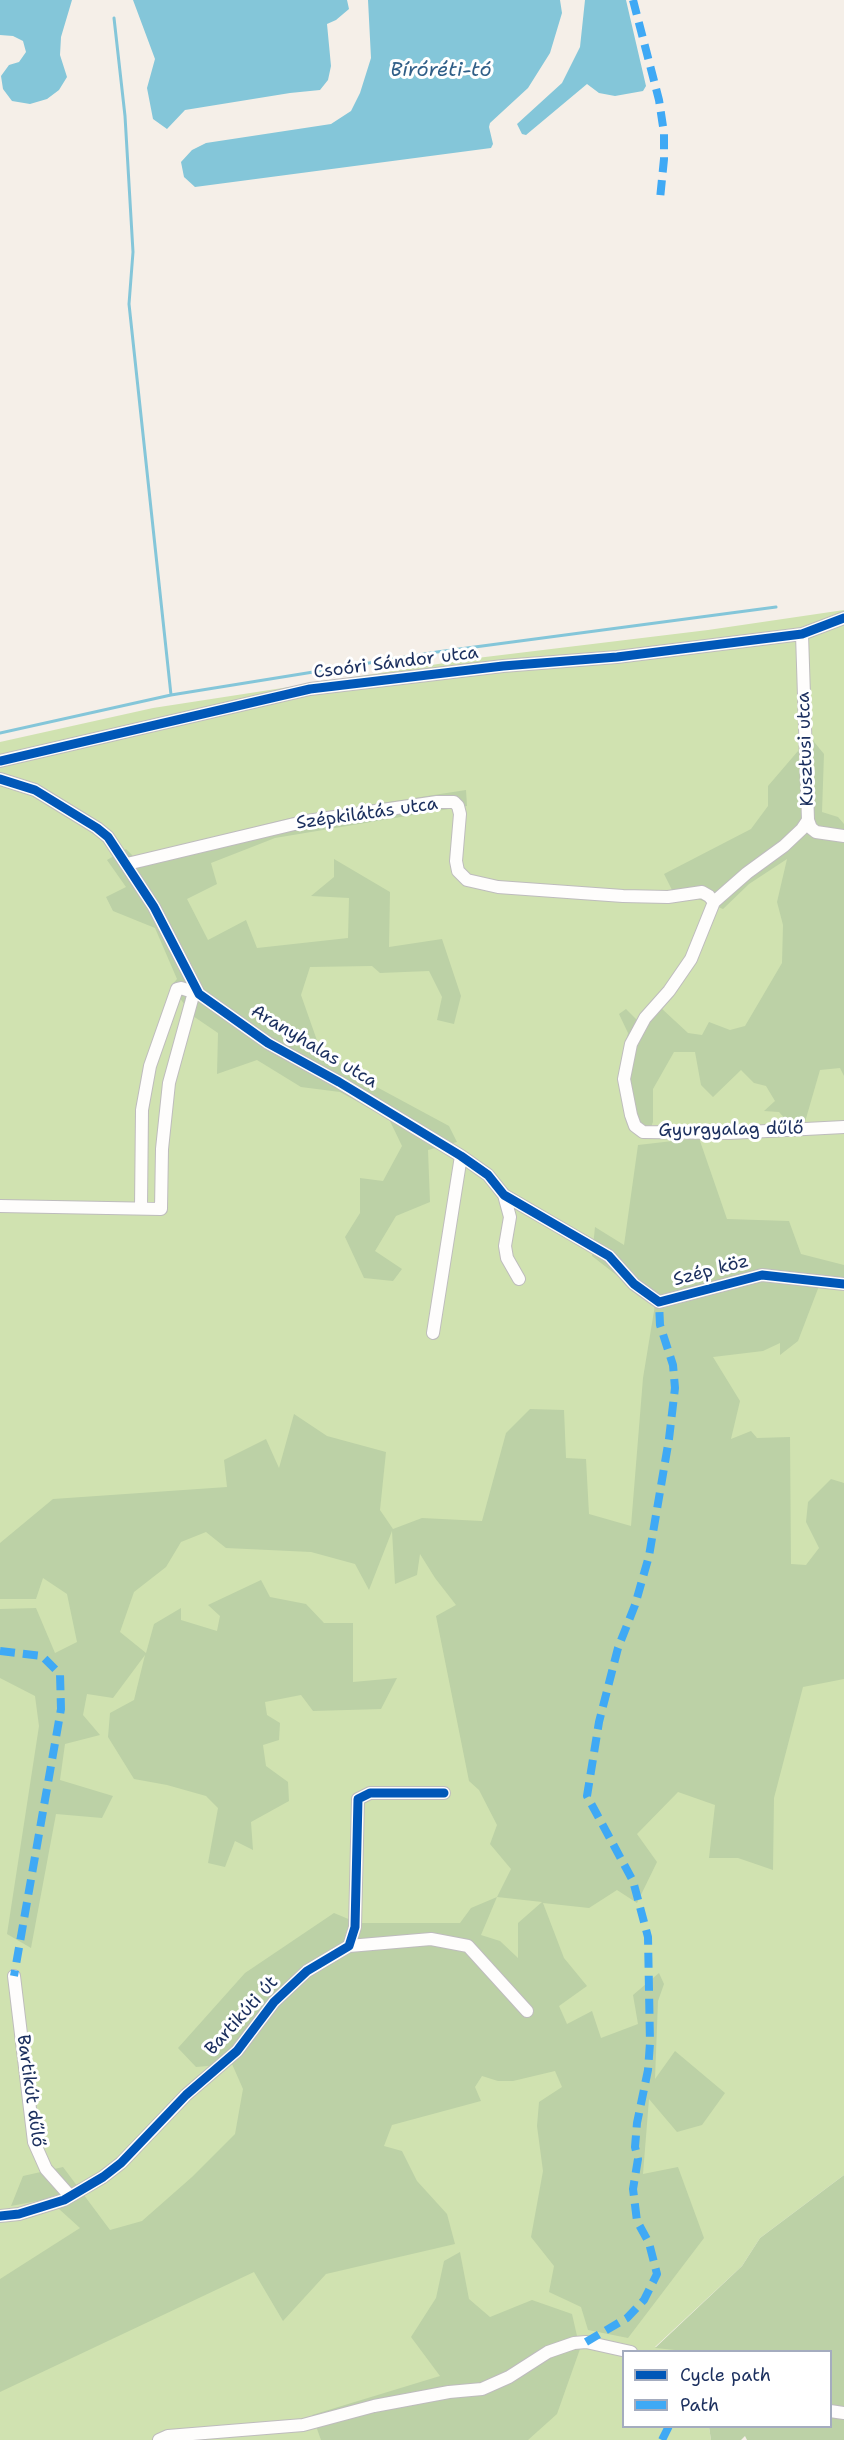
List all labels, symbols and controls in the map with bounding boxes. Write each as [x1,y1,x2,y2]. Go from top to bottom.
water label: Bíróréti-tó [390,59,492,83]
street label: Csoóri Sándor utca [312,642,480,684]
street label: Kusztusi utca [793,691,819,807]
street label: Szépkilátás utca [295,793,439,835]
street label: Aranyhalas utca [247,1001,381,1093]
street label: Gyurgyalag dűlő [658,1118,804,1142]
street label: Szép köz [671,1251,751,1291]
street label: Bartikúti út [201,1972,283,2060]
street label: Bartikút dűlő [11,2033,49,2149]
legend [622,2350,832,2428]
text: Cycle path [680,2363,771,2387]
text: Path [680,2393,719,2417]

